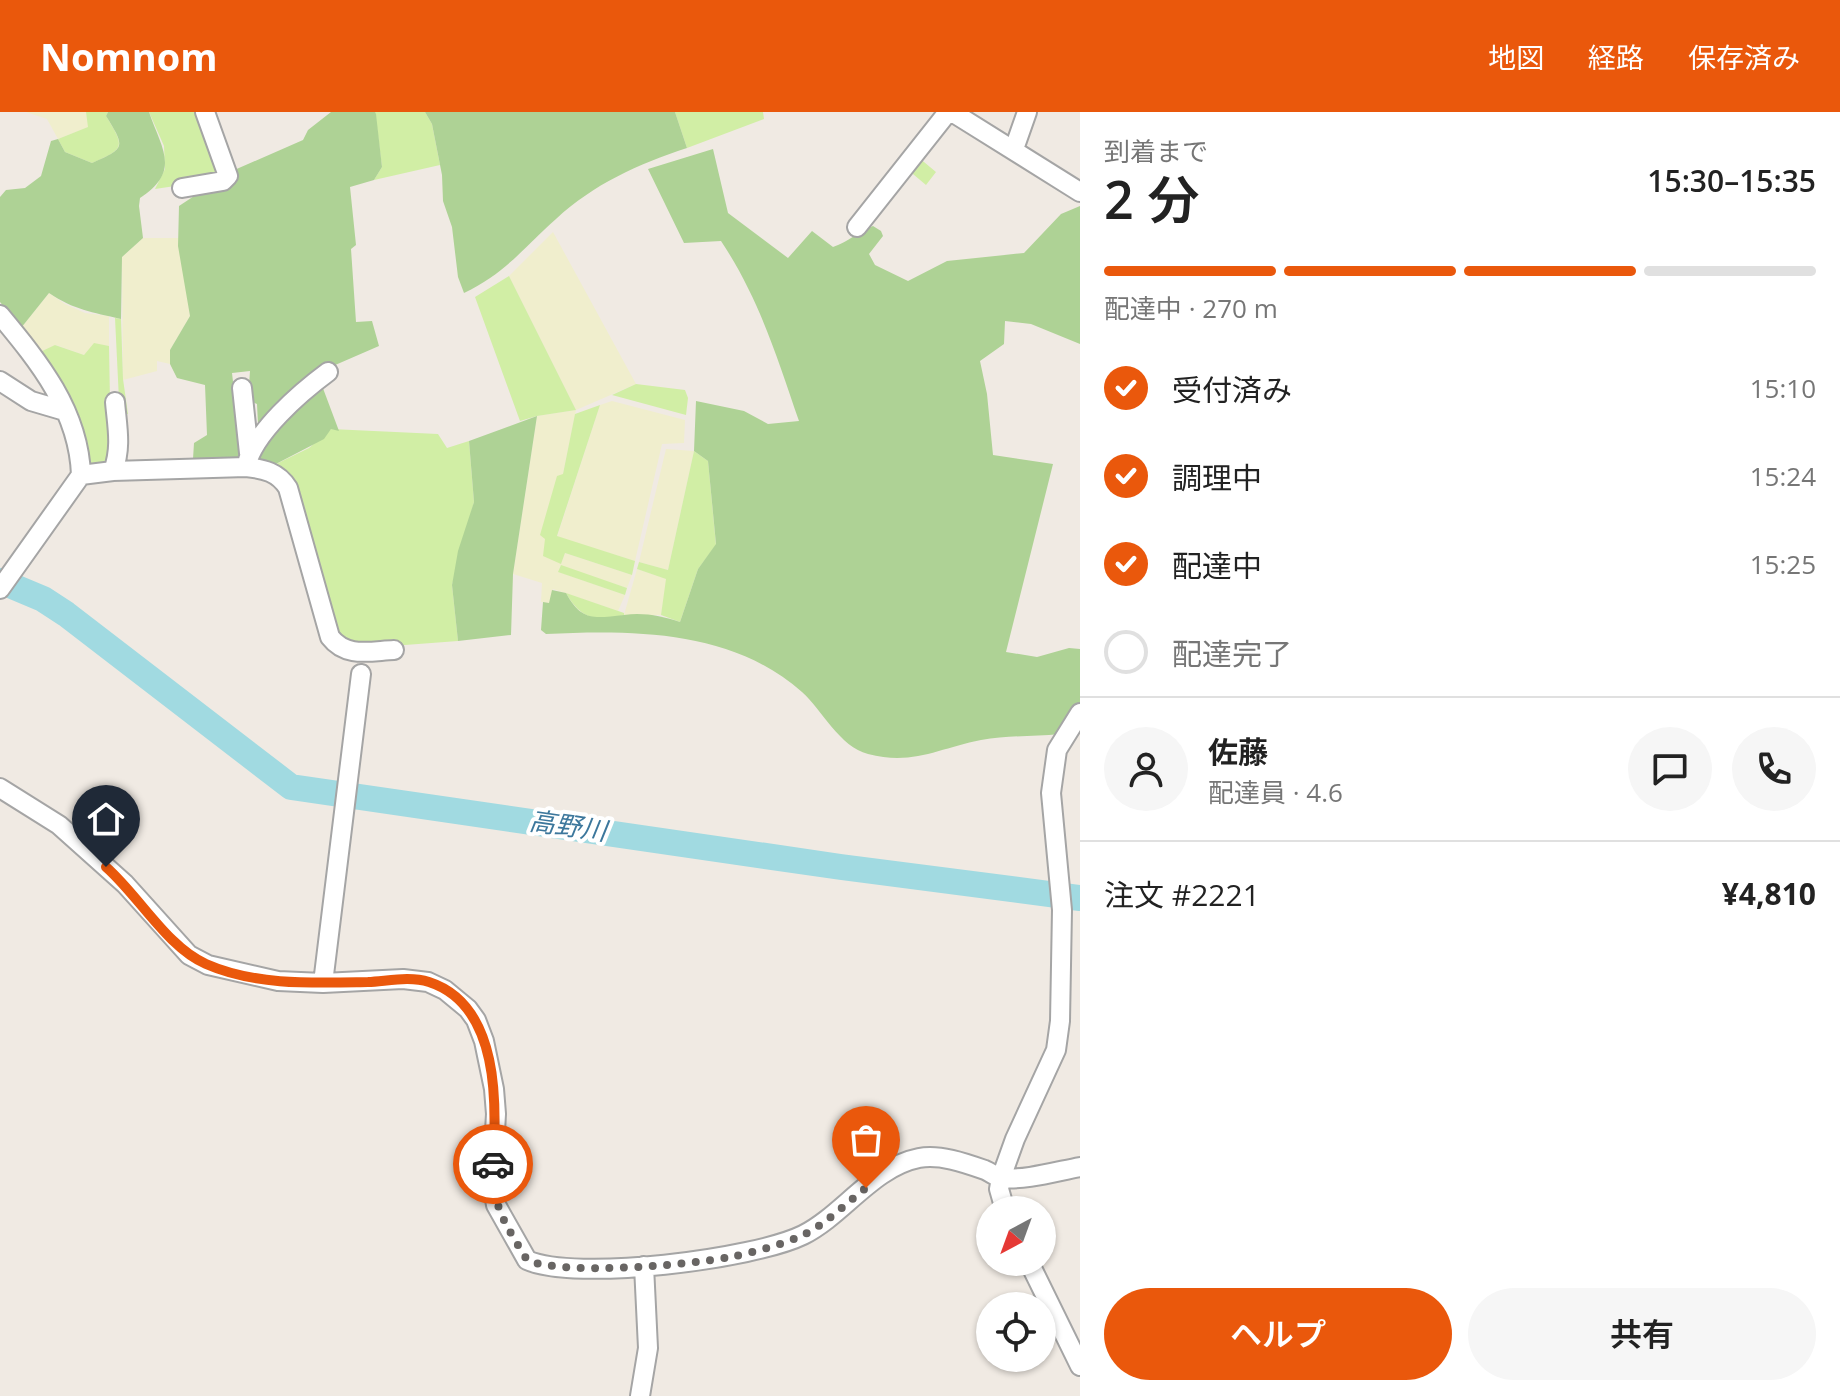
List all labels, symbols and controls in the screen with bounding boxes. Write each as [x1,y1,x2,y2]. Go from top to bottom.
text: Nomnom [40,30,218,82]
text: 地図 [1488,38,1544,76]
text: 経路 [1588,38,1644,76]
text: 保存済み [1688,38,1800,76]
text: 到着まで [1104,133,1208,169]
text: 15:30–15:35 [1647,160,1816,201]
text: 2 分 [1104,163,1199,234]
text: 配達中 · 270 m [1104,290,1278,326]
icon: check [1104,366,1148,410]
text: 受付済み [1172,369,1292,410]
text: 15:10 [1750,370,1816,406]
icon: check [1104,454,1148,498]
text: 調理中 [1172,457,1262,498]
text: 15:24 [1750,458,1816,494]
icon: check [1104,542,1148,586]
text: 配達中 [1172,545,1262,586]
text: 15:25 [1750,546,1816,582]
text: 配達完了 [1172,633,1292,674]
button: person [1104,727,1188,811]
button: chat [1628,727,1712,811]
button: phone [1732,727,1816,811]
text: 佐藤 [1208,731,1268,772]
text: 配達員 · 4.6 [1208,774,1343,810]
pin [72,785,140,867]
icon: home [84,797,128,841]
water label: 高野川 [527,802,612,849]
text: ¥4,810 [1722,873,1816,914]
text: 注文 #2221 [1104,874,1260,915]
pin [832,1106,900,1188]
icon: bag [844,1118,888,1162]
courier [453,1124,533,1204]
icon: car [471,1142,515,1186]
north arrow [976,1196,1056,1276]
map controls [976,1196,1056,1372]
button: ヘルプ [1104,1288,1452,1380]
button: 共有 [1468,1288,1816,1380]
button: locate [976,1292,1056,1372]

